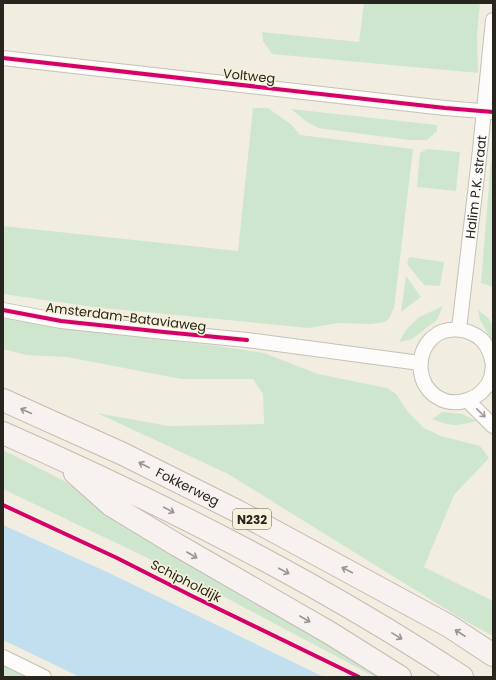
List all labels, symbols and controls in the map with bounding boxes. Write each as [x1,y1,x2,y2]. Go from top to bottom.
street label: Voltweg [222,64,276,88]
street label: Halim P.K. straat [460,134,491,240]
street label: Amsterdam-Bataviaweg [45,298,207,336]
one-way arrow [21,406,33,414]
one-way arrow [476,408,486,418]
one-way arrow [139,461,151,468]
street label: Fokkerweg [153,463,223,510]
one-way arrow [163,507,175,515]
road number: N232 [233,509,271,529]
one-way arrow [186,551,198,559]
street label: Schipholdijk [147,555,225,607]
one-way arrow [341,566,353,573]
one-way arrow [278,567,290,575]
one-way arrow [299,615,311,623]
one-way arrow [454,629,466,637]
one-way arrow [391,632,403,640]

